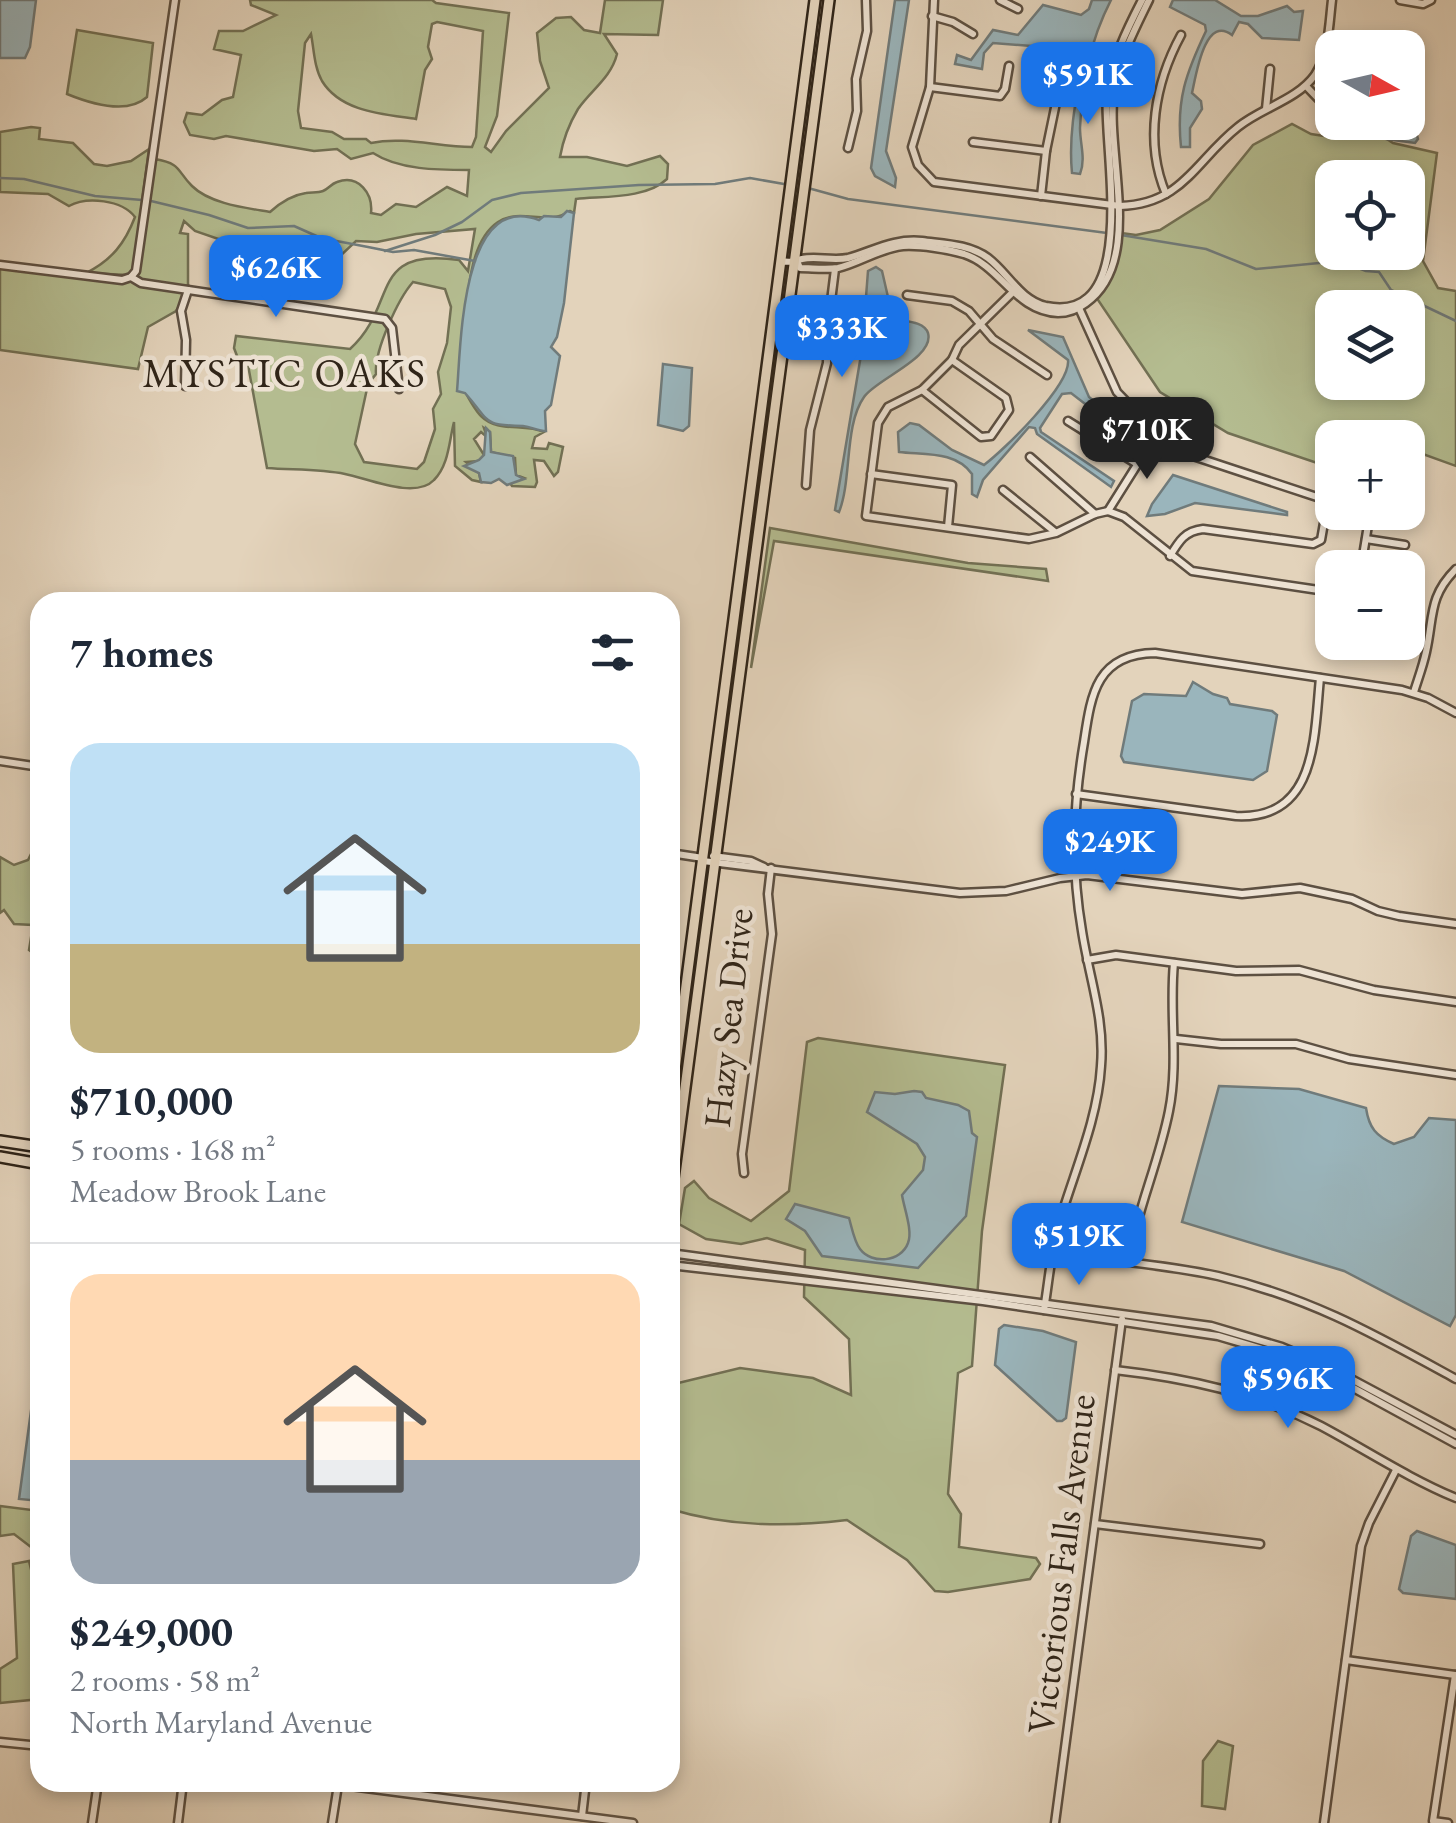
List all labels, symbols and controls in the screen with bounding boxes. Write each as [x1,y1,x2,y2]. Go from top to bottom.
north arrow [1315,30,1425,140]
map controls [1315,30,1425,660]
pin: $591K [1018,42,1158,127]
text: $591K [1043,53,1133,95]
button: locate [1315,160,1425,270]
pin: $626K [206,235,346,320]
text: $626K [231,246,321,288]
button: layers [1315,290,1425,400]
pin: $333K [772,295,912,380]
text: $333K [797,306,887,348]
district label: MYSTIC OAKS [143,347,427,399]
pin: $710K [1077,397,1217,482]
text: $710K [1102,408,1192,450]
button: + [1315,420,1425,530]
button: − [1315,550,1425,660]
text: 7 homes [70,625,213,680]
icon: filters [585,625,640,680]
icon: home [265,808,445,988]
pin: $249K [1040,809,1180,894]
text: $249K [1065,820,1155,862]
street label: Hazy Sea Drive [692,906,763,1130]
text: $710,000 [70,1073,233,1128]
text: 5 rooms · 168 m² [70,1128,276,1170]
text: Meadow Brook Lane [70,1170,326,1212]
pin: $519K [1009,1203,1149,1288]
text: $519K [1034,1214,1124,1256]
icon: home [265,1339,445,1519]
pin: $596K [1218,1346,1358,1431]
text: $596K [1243,1357,1333,1399]
street label: Victorious Falls Avenue [1015,1391,1106,1736]
text: $249,000 [70,1604,233,1659]
text: 2 rooms · 58 m² [70,1659,260,1701]
text: North Maryland Avenue [70,1701,372,1743]

